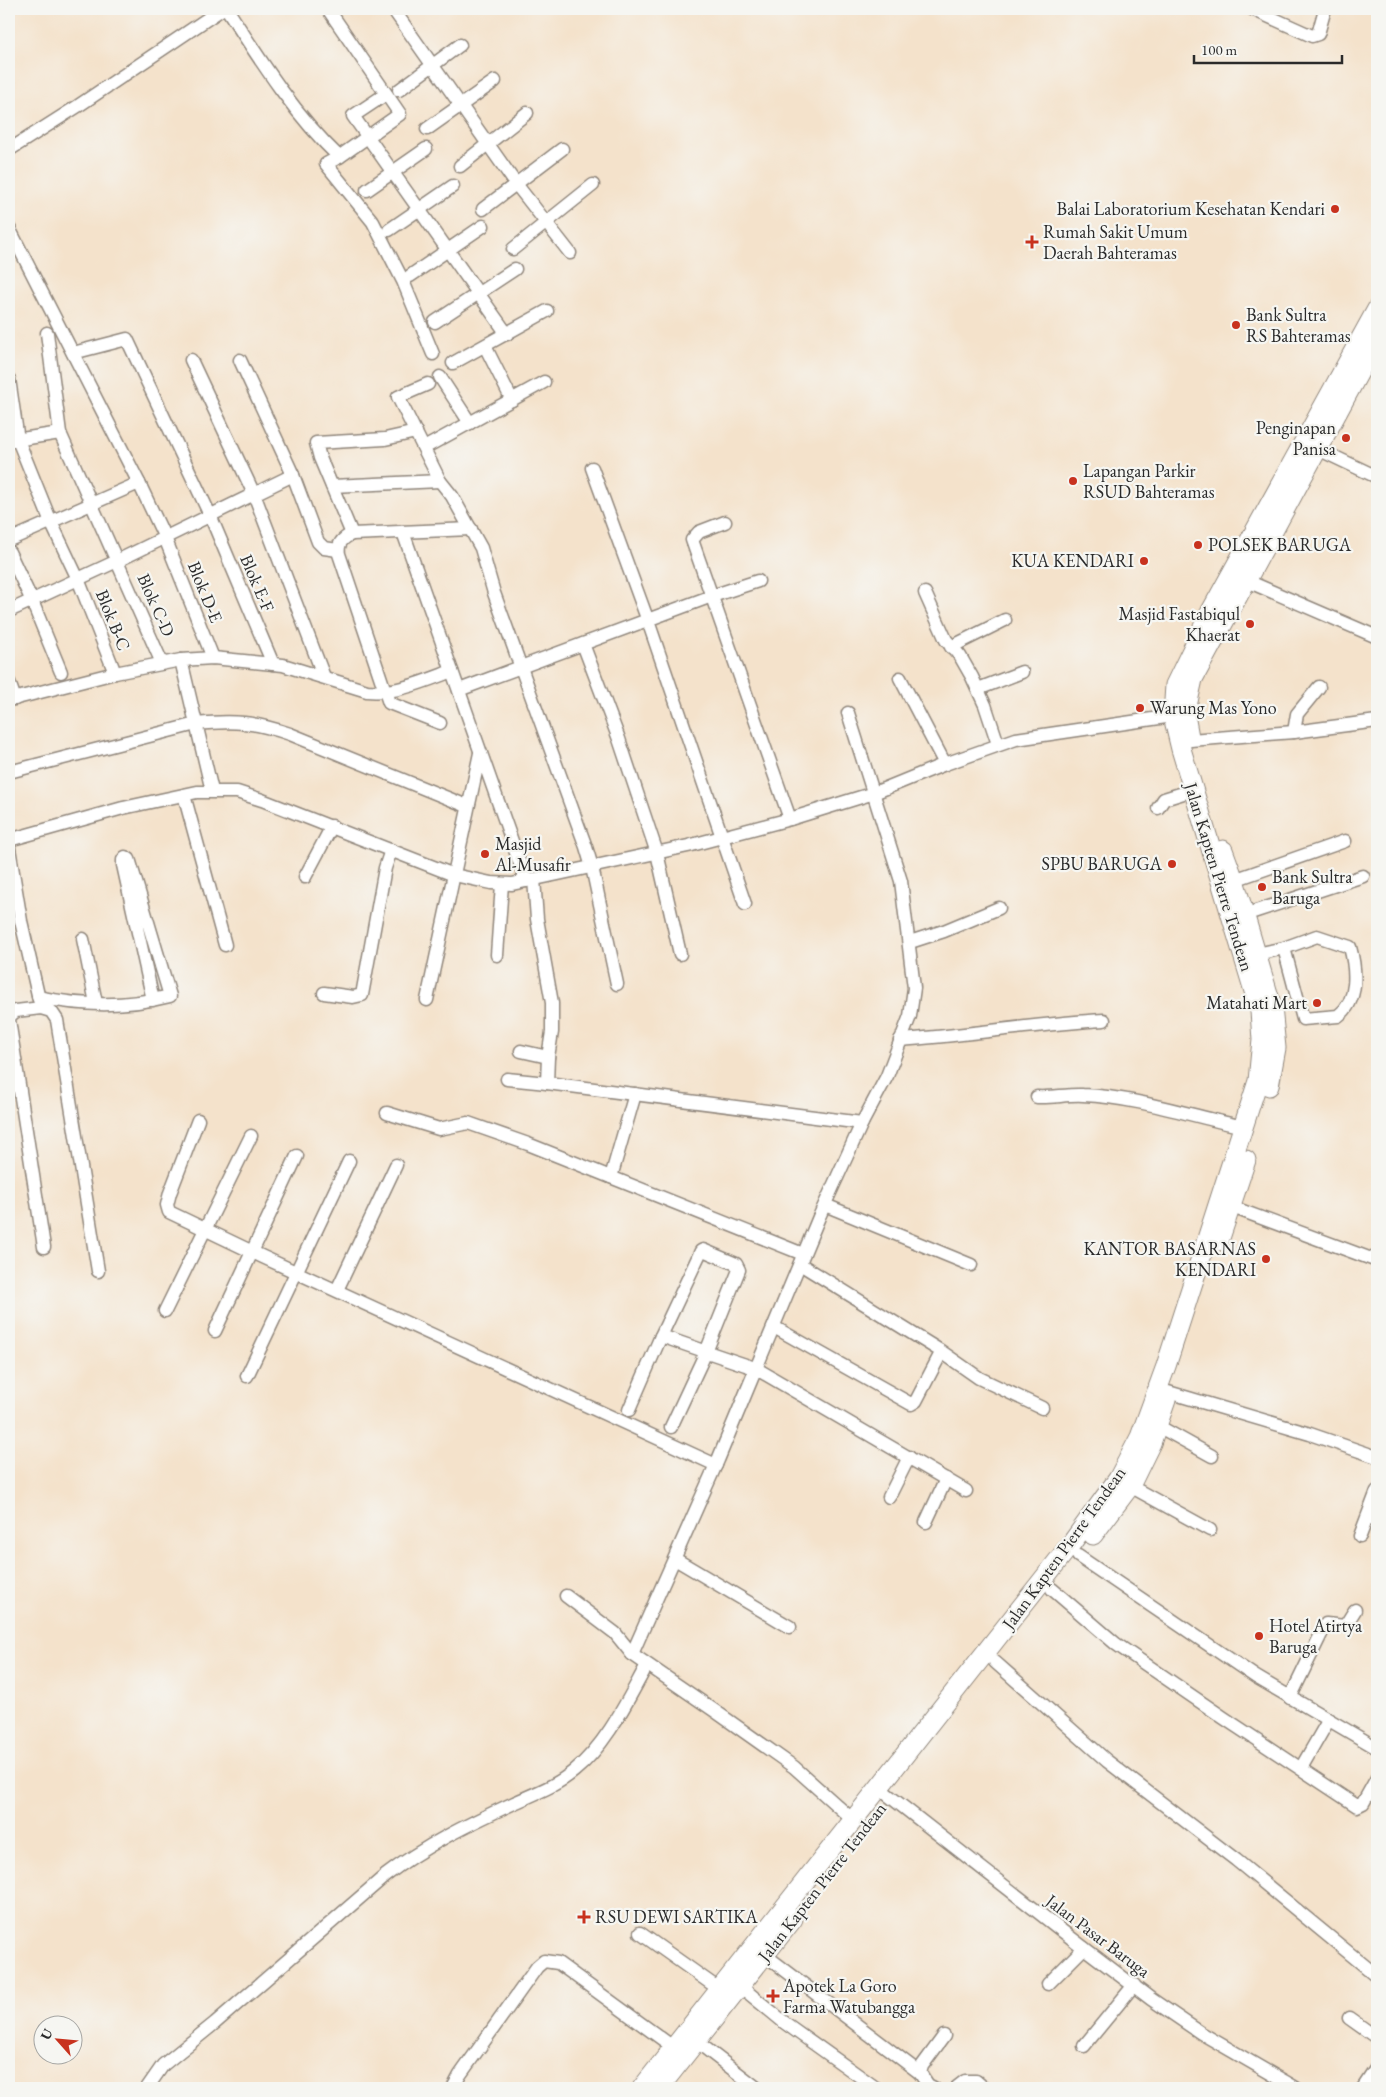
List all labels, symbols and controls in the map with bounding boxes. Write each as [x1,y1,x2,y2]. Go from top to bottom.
scale bar [1194,32,1341,64]
text: 100 m [1201,40,1238,59]
place label: Balai Laboratorium Kesehatan Kendari [1057,197,1326,220]
marker: Balai Laboratorium Kesehatan Kendari [1329,203,1341,215]
place label: Rumah Sakit Umum Daerah Bahteramas [1043,220,1188,264]
marker: Rumah Sakit Umum Daerah Bahteramas [1025,235,1039,249]
place label: Bank Sultra RS Bahteramas [1246,303,1351,347]
marker: Bank Sultra RS Bahteramas [1230,319,1242,331]
place label: Penginapan Panisa [1256,416,1337,460]
marker: Penginapan Panisa [1340,432,1352,444]
place label: Lapangan Parkir RSUD Bahteramas [1083,459,1215,503]
marker: Lapangan Parkir RSUD Bahteramas [1067,475,1079,487]
place label: POLSEK BARUGA [1208,533,1352,556]
marker: POLSEK BARUGA [1192,539,1204,551]
place label: KUA KENDARI [1011,549,1134,572]
street label: Blok E-F [235,551,280,615]
marker: KUA KENDARI [1138,555,1150,567]
street label: Blok D-E [183,558,228,626]
street label: Blok C-D [132,570,181,640]
street label: Blok B-C [91,586,136,654]
place label: Masjid Fastabiqul Khaerat [1119,602,1240,646]
marker: Masjid Fastabiqul Khaerat [1244,618,1256,630]
place label: Warung Mas Yono [1150,696,1277,719]
marker: Warung Mas Yono [1134,702,1146,714]
street label: Jalan Kapten Pierre Tendean [1179,778,1259,974]
place label: Masjid Al-Musafir [494,832,571,876]
marker: Masjid Al-Musafir [479,848,491,860]
place label: SPBU BARUGA [1042,852,1163,875]
marker: SPBU BARUGA [1166,858,1178,870]
place label: Bank Sultra Baruga [1272,865,1353,909]
marker: Bank Sultra Baruga [1256,881,1268,893]
place label: Matahati Mart [1206,991,1307,1014]
marker: Matahati Mart [1311,997,1323,1009]
place label: KANTOR BASARNAS KENDARI [1083,1237,1256,1281]
marker: KANTOR BASARNAS KENDARI [1260,1253,1272,1265]
street label: Jalan Kapten Pierre Tendean [996,1461,1131,1635]
place label: Hotel Atirtya Baruga [1269,1614,1363,1658]
marker: Hotel Atirtya Baruga [1253,1630,1265,1642]
street label: Jalan Kapten Pierre Tendean [751,1797,891,1968]
street label: Jalan Pasar Baruga [1040,1888,1156,1983]
place label: RSU DEWI SARTIKA [595,1905,758,1928]
marker: RSU DEWI SARTIKA [577,1910,591,1924]
place label: Apotek La Goro Farma Watubangga [782,1974,916,2018]
marker: Apotek La Goro Farma Watubangga [767,1990,779,2002]
north arrow [32,2014,82,2064]
text: U [36,2025,57,2043]

